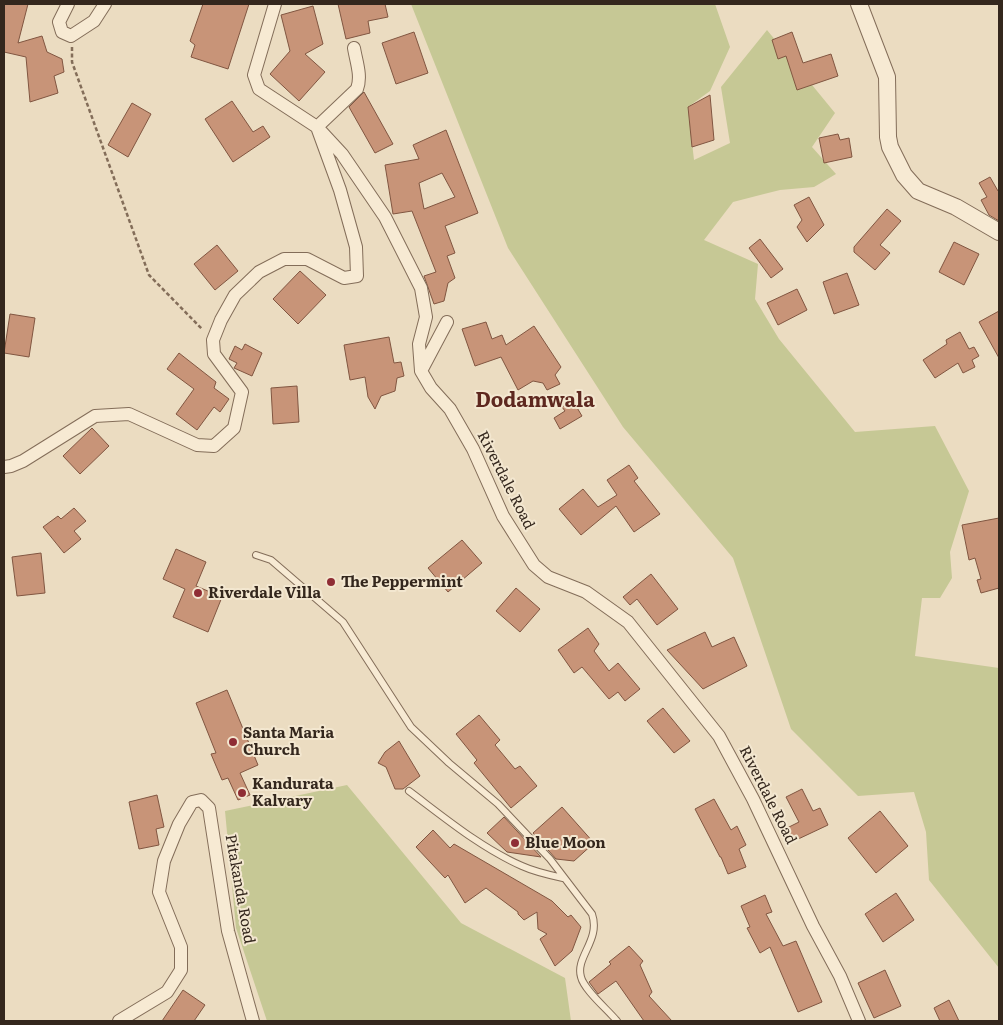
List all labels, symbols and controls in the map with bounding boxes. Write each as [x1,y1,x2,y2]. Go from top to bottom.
district label: Dodamwala [475,383,595,413]
street label: Riverdale Road [473,426,542,533]
place label: The Peppermint [341,569,463,592]
marker: The Peppermint [325,576,337,588]
place label: Riverdale Villa [208,580,321,603]
marker: Riverdale Villa [192,587,204,599]
place label: Santa Maria Church [243,720,335,760]
marker: Santa Maria Church [227,736,239,748]
street label: Riverdale Road [735,741,804,848]
place label: Kandurata Kalvary [252,771,334,811]
marker: Kandurata Kalvary [236,787,248,799]
place label: Blue Moon [525,830,606,853]
street label: Pitakanda Road [221,832,262,945]
marker: Blue Moon [509,837,521,849]

